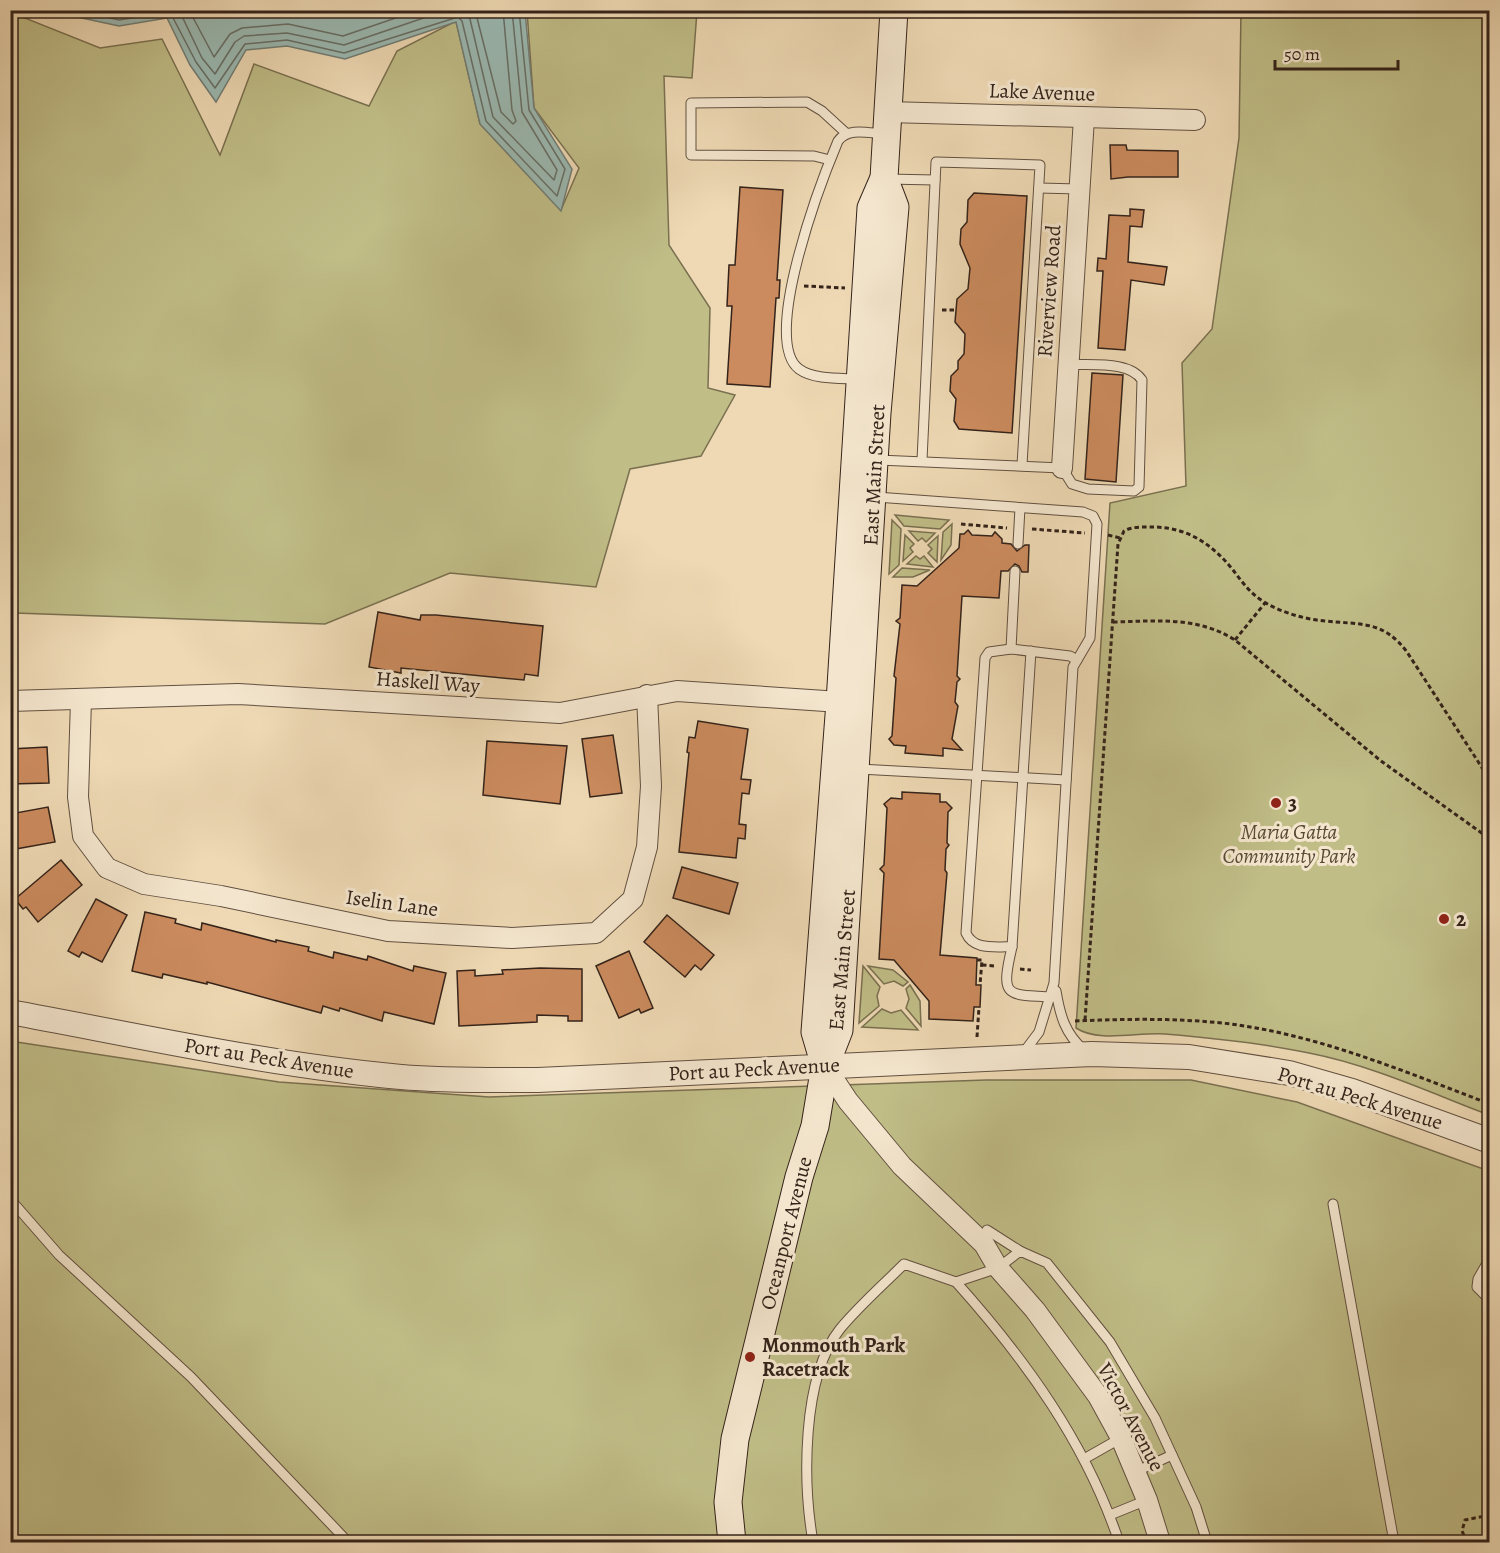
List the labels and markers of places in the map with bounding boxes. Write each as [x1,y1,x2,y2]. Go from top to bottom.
place label: 3 [1288,789,1297,817]
marker: 3 [1269,796,1283,810]
place label: 2 [1456,905,1466,933]
marker: 2 [1437,912,1451,926]
place label: Monmouth Park Racetrack [762,1331,905,1383]
marker: Monmouth Park Racetrack [743,1350,757,1364]

